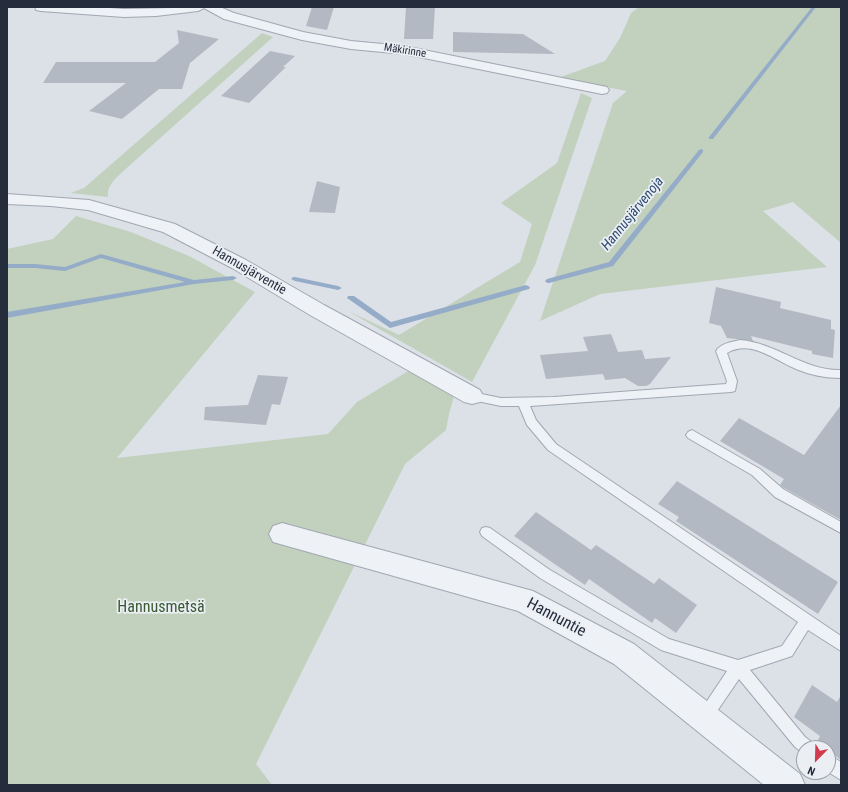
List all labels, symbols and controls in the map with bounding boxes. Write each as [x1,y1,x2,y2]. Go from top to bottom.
street label: Mäkirinne [383,41,427,61]
water label: Hannusjärvenoja [598,174,668,254]
street label: Hannusjärventie [209,243,289,299]
street label: Hannuntie [523,594,589,642]
park label: Hannusmetsä [117,598,205,618]
north arrow [796,740,836,780]
text: N [806,763,817,778]

